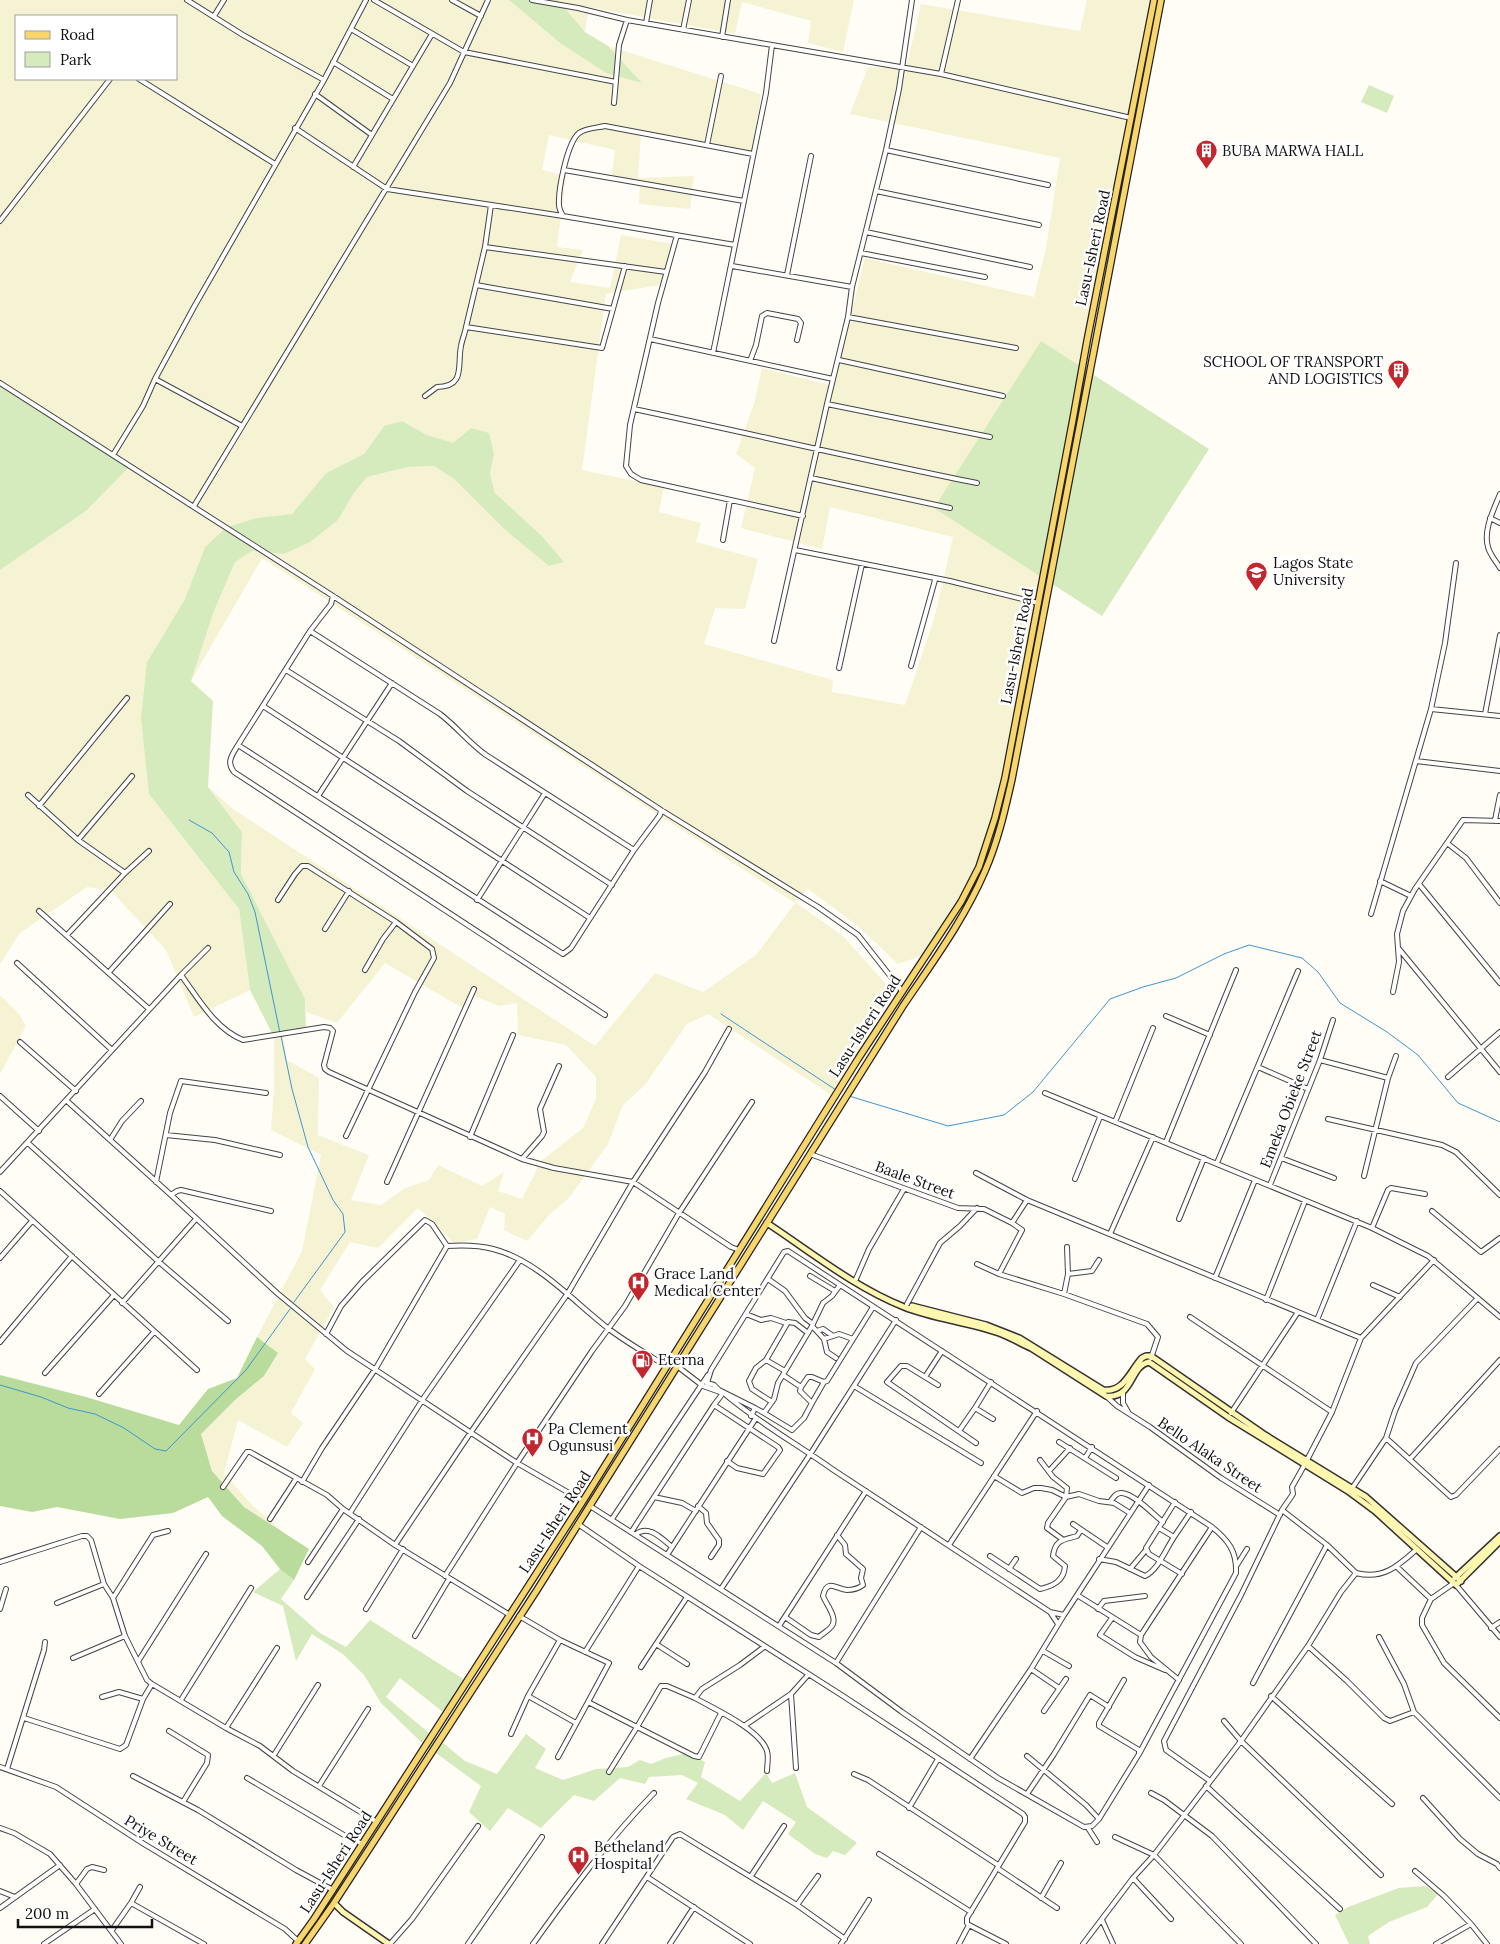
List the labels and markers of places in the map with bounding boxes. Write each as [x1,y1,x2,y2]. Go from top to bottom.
building icon: BUBA MARWA HALL [1194,139,1218,170]
place label: BUBA MARWA HALL [1222,141,1363,160]
place label: SCHOOL OF TRANSPORT AND LOGISTICS [1203,352,1383,388]
building icon: SCHOOL OF TRANSPORT AND LOGISTICS [1387,359,1411,390]
place label: Lagos State University [1273,553,1353,589]
school or university icon: Lagos State University [1245,560,1269,591]
place label: Grace Land Medical Center [654,1264,761,1300]
hospital icon: Grace Land Medical Center [626,1271,650,1302]
fuel station icon: Eterna [630,1348,654,1379]
place label: Eterna [658,1350,705,1369]
place label: Pa Clement Ogunsusi [548,1419,628,1455]
hospital icon: Pa Clement Ogunsusi [520,1426,544,1457]
place label: Betheland Hospital [594,1837,664,1873]
hospital icon: Betheland Hospital [566,1844,590,1875]

